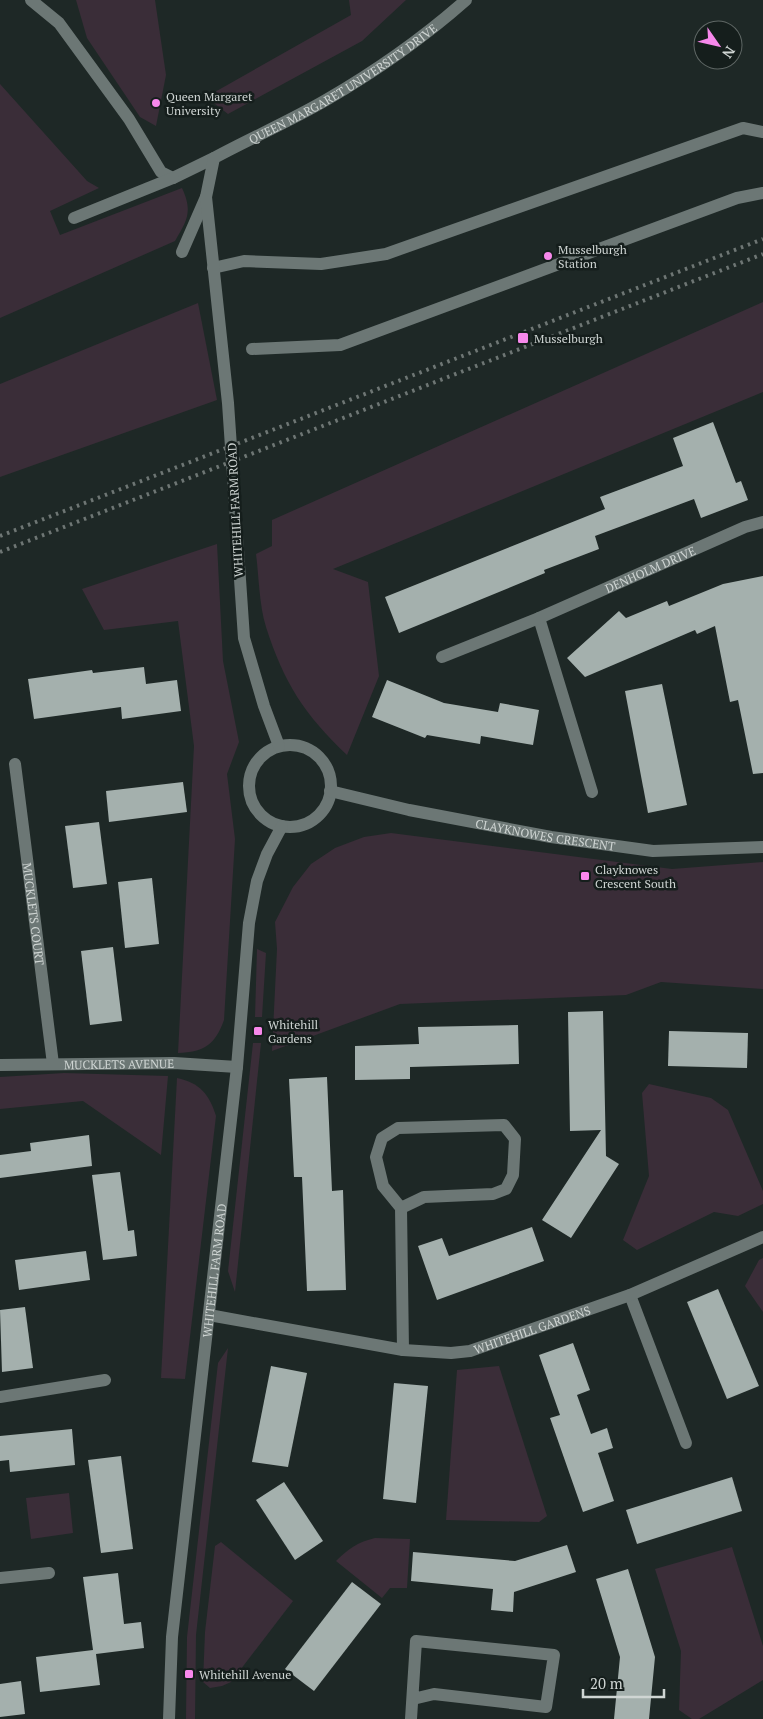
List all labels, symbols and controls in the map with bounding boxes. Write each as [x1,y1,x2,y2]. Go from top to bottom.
street label: QUEEN MARGARET UNIVERSITY DRIVE [246,20,440,147]
north arrow [693,20,743,70]
text: N [718,43,740,63]
place label: Queen Margaret University [166,89,253,118]
marker: Queen Margaret University [150,97,162,109]
place label: Musselburgh Station [558,242,627,271]
marker: Musselburgh Station [542,250,554,262]
marker: Musselburgh [516,331,530,345]
place label: Musselburgh [534,331,603,346]
street label: WHITEHILL FARM ROAD [224,442,246,578]
street label: DENHOLM DRIVE [603,542,698,595]
street label: CLAYKNOWES CRESCENT [474,815,617,853]
street label: MUCKLETS COURT [20,862,48,967]
place label: Clayknowes Crescent South [595,862,676,891]
marker: Clayknowes Crescent South [579,870,591,882]
place label: Whitehill Gardens [268,1017,319,1046]
marker: Whitehill Gardens [252,1025,264,1037]
street label: MUCKLETS AVENUE [64,1055,174,1072]
street label: WHITEHILL FARM ROAD [199,1203,229,1338]
street label: WHITEHILL GARDENS [472,1302,592,1357]
scale bar [583,1666,664,1698]
place label: Whitehill Avenue [199,1667,291,1682]
marker: Whitehill Avenue [183,1668,195,1680]
text: 20 m [590,1673,623,1693]

